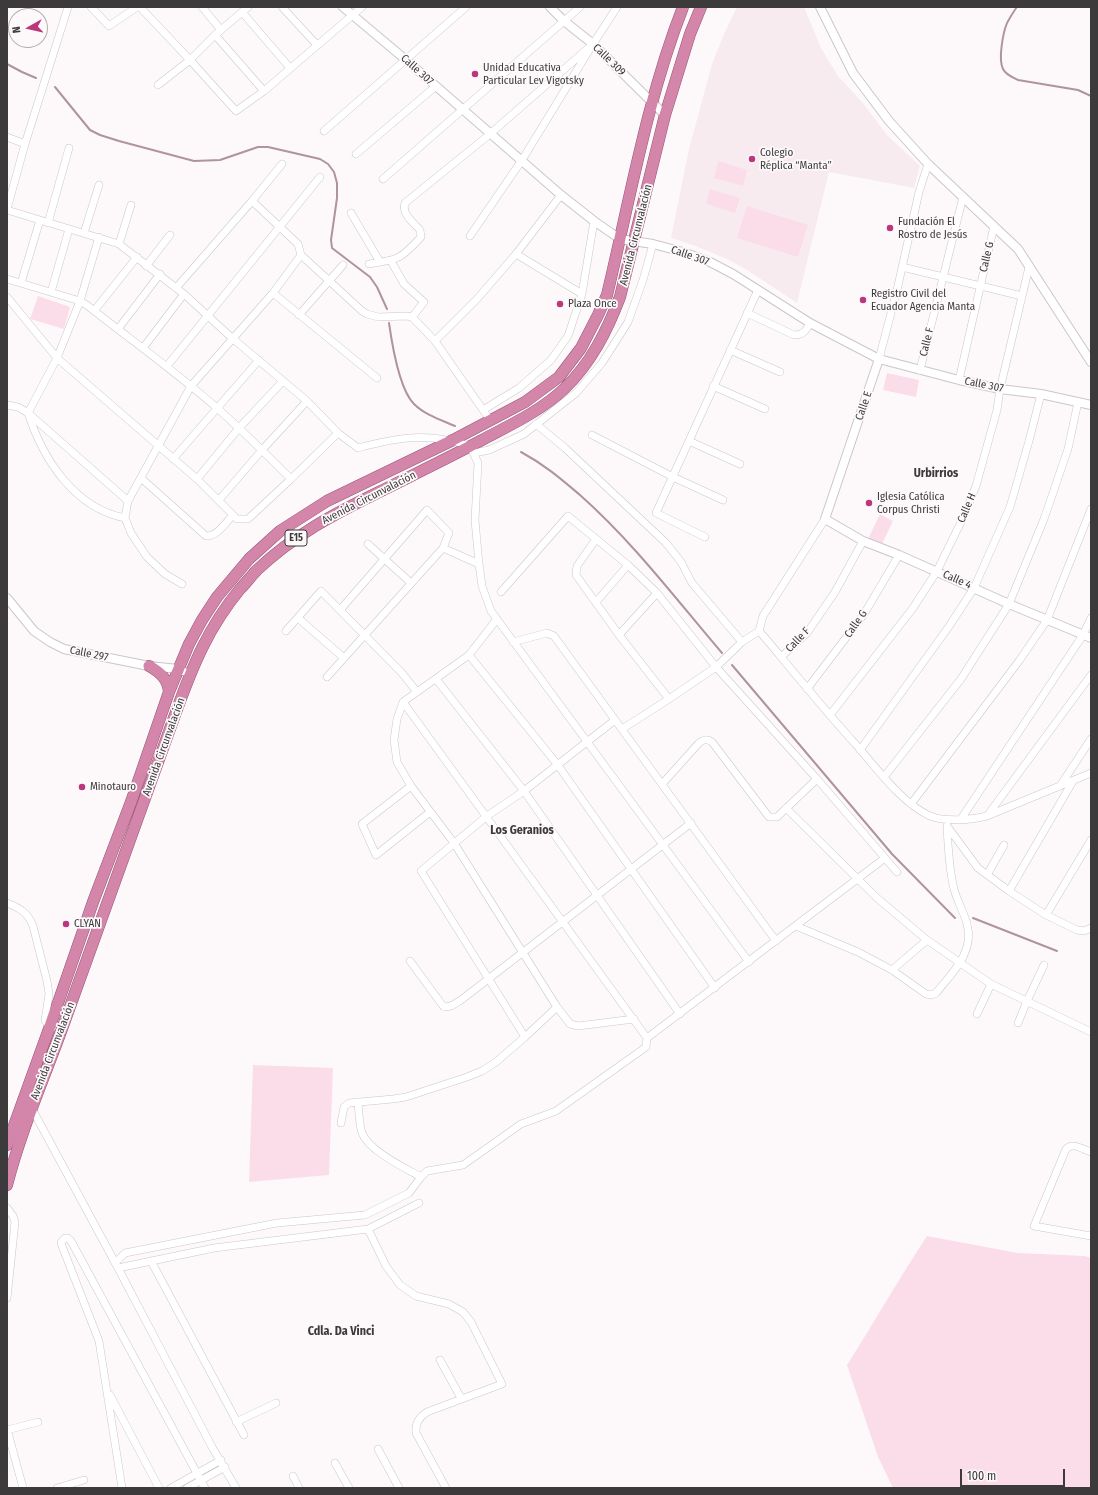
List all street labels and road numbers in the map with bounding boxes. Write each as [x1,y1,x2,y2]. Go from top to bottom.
street label: Calle 309 [590,41,628,79]
street label: Calle 307 [398,52,436,88]
street label: Avenida Circunvalación [617,183,655,287]
street label: Calle G [977,240,997,274]
street label: Calle 307 [669,243,711,269]
street label: Calle F [917,326,937,358]
street label: Calle 307 [963,375,1005,395]
street label: Calle E [853,390,875,422]
street label: Avenida Circunvalación [320,469,418,527]
street label: Calle H [955,491,979,525]
road number: E15 [285,530,307,546]
street label: Calle 4 [941,568,973,592]
street label: Calle G [842,608,870,640]
street label: Calle F [783,625,813,655]
street label: Calle 297 [69,644,109,664]
street label: Avenida Circunvalación [140,696,188,798]
street label: Avenida Circunvalación [28,1000,78,1102]

